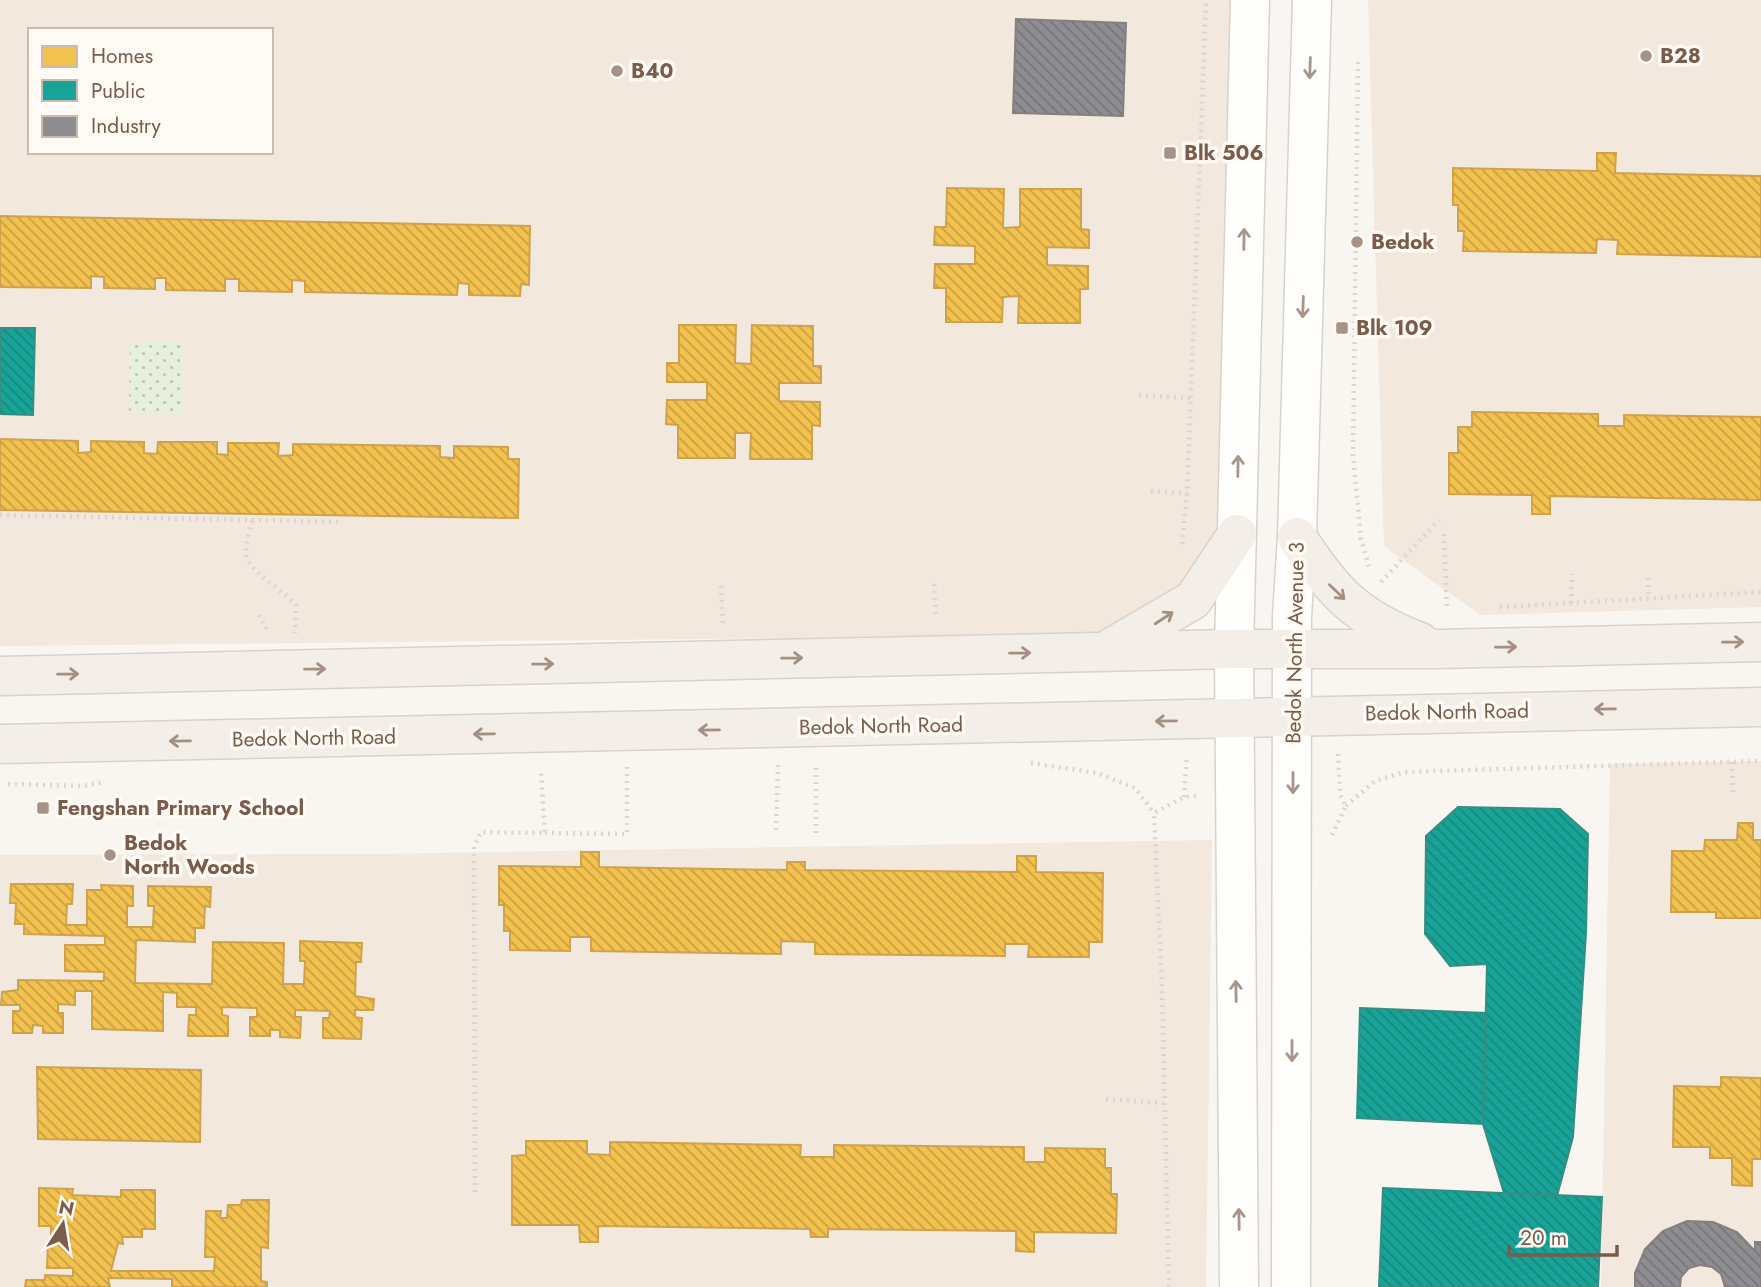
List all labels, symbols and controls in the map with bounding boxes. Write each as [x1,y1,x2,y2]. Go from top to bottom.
legend [28,28,273,154]
text: Homes [91,41,153,71]
place label: B28 [1660,41,1701,71]
marker: B28 [1638,48,1654,64]
place label: B40 [631,56,674,86]
one-way arrow [1303,56,1316,79]
marker: B40 [609,63,625,79]
text: Public [91,76,145,106]
text: Industry [91,111,162,141]
place label: Blk 506 [1184,138,1264,168]
marker: Blk 506 [1162,145,1178,161]
one-way arrow [1237,227,1251,250]
place label: Bedok [1371,227,1434,257]
marker: Bedok [1349,234,1365,250]
one-way arrow [1297,295,1310,318]
place label: Blk 109 [1356,313,1433,343]
marker: Blk 109 [1334,320,1350,336]
one-way arrow [1232,455,1245,478]
street label: Bedok North Avenue 3 [1278,542,1312,744]
one-way arrow [1328,583,1345,600]
one-way arrow [1154,611,1173,625]
one-way arrow [1722,636,1745,649]
one-way arrow [1494,640,1517,654]
one-way arrow [1008,647,1031,660]
one-way arrow [781,652,804,665]
one-way arrow [531,657,554,671]
one-way arrow [303,662,326,676]
one-way arrow [56,668,79,681]
street label: Bedok North Road [1365,696,1529,728]
one-way arrow [1594,702,1617,716]
street label: Bedok North Road [799,710,963,742]
one-way arrow [1155,714,1178,727]
street label: Bedok North Road [232,722,396,754]
one-way arrow [697,723,720,737]
one-way arrow [473,728,496,741]
one-way arrow [169,734,192,747]
one-way arrow [1286,771,1300,794]
place label: Fengshan Primary School [57,793,304,823]
marker: Fengshan Primary School [35,800,51,816]
place label: Bedok North Woods [124,828,255,882]
marker: Bedok North Woods [102,847,118,863]
one-way arrow [1229,980,1243,1003]
one-way arrow [1285,1039,1299,1062]
north arrow [28,1189,98,1259]
text: N [56,1193,77,1223]
one-way arrow [1232,1208,1246,1231]
scale bar [1509,1214,1618,1258]
text: 20 m [1520,1223,1567,1253]

